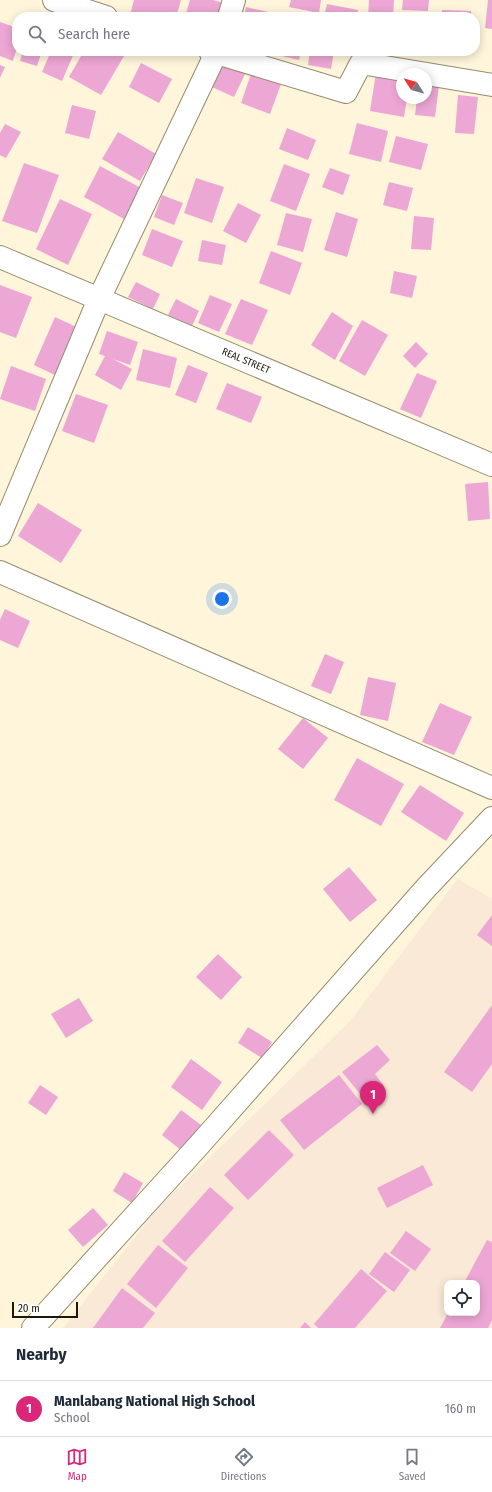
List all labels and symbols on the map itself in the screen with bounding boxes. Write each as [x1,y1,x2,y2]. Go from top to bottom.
north arrow [396,68,432,104]
street label: REAL STREET [220,345,272,377]
your location [212,589,232,609]
pin: 1 [360,1081,386,1114]
scale bar [12,1300,78,1319]

